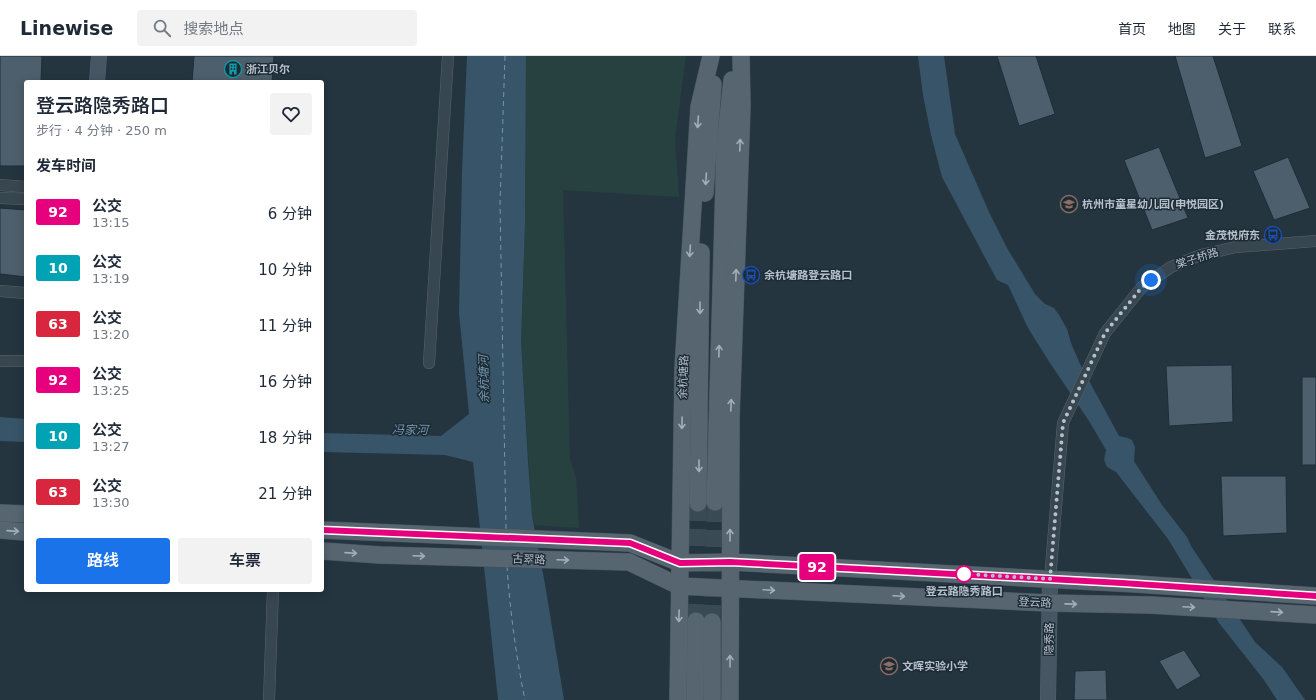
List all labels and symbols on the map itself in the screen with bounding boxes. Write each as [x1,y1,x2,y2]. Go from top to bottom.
building icon: 浙江贝尔 [223,59,243,79]
place label: 浙江贝尔 [246,63,290,76]
one-way arrow [695,115,702,128]
one-way arrow [737,139,744,152]
one-way arrow [703,172,710,185]
school or university icon: 杭州市童星幼儿园(申悦园区) [1059,194,1079,214]
place label: 杭州市童星幼儿园(申悦园区) [1082,198,1224,211]
bus stop icon: 金茂悦府东 [1263,225,1283,245]
place label: 金茂悦府东 [1205,229,1260,242]
one-way arrow [686,244,693,257]
street label: 棠子桥路 [1174,245,1220,271]
bus stop icon: 余杭塘路登云路口 [741,265,761,285]
one-way arrow [732,269,739,282]
place label: 余杭塘路登云路口 [764,269,852,282]
your location [1141,270,1161,290]
one-way arrow [696,301,704,314]
one-way arrow [716,345,723,358]
water label: 余杭塘河 [477,353,491,403]
street label: 余杭塘路 [676,355,691,399]
one-way arrow [727,399,735,412]
one-way arrow [678,416,686,429]
water label: 冯家河 [392,423,430,437]
one-way arrow [695,459,703,472]
one-way arrow [6,528,19,535]
one-way arrow [726,529,734,542]
one-way arrow [344,549,357,556]
one-way arrow [412,552,425,560]
street label: 古翠路 [512,552,546,567]
line badge: 92 [799,554,835,580]
one-way arrow [556,557,569,564]
marker: 登云路隐秀路口 [955,565,973,583]
place label: 登云路隐秀路口 [926,585,1003,598]
one-way arrow [762,586,775,593]
one-way arrow [892,592,905,600]
street label: 登云路 [1018,595,1052,610]
one-way arrow [1064,600,1077,608]
one-way arrow [1182,604,1195,611]
one-way arrow [675,609,683,622]
one-way arrow [1270,609,1283,616]
street label: 隐秀路 [1043,622,1056,656]
one-way arrow [726,655,734,668]
school or university icon: 文晖实验小学 [879,656,899,676]
place label: 文晖实验小学 [902,660,968,673]

